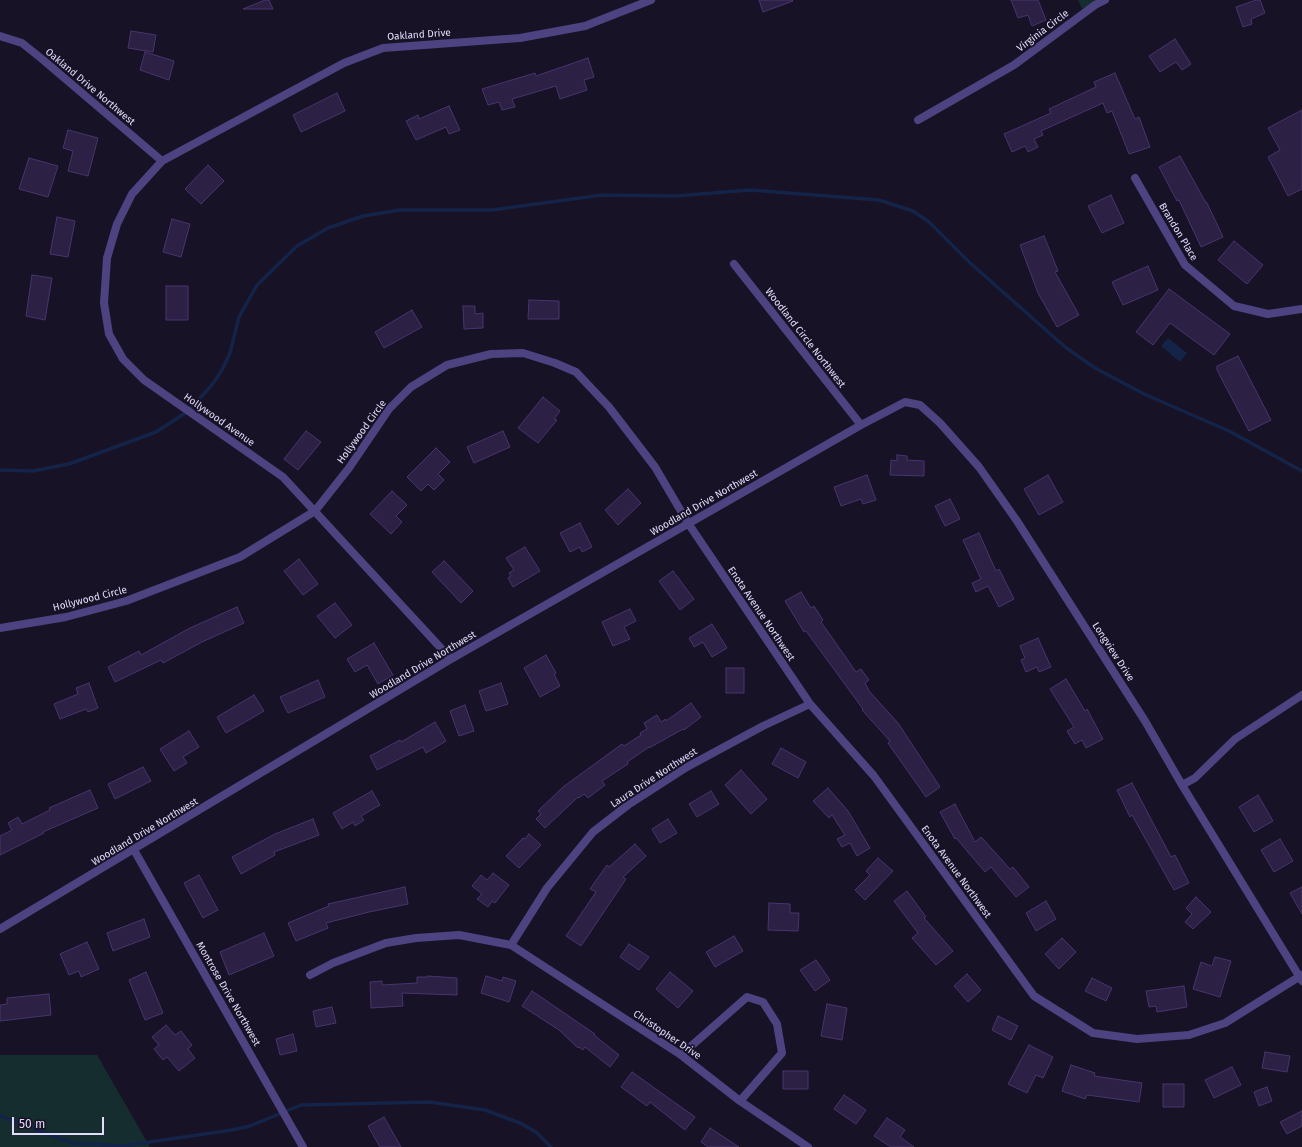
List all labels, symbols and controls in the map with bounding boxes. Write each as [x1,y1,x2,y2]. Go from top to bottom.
street label: Virginia Circle [1015,8,1071,54]
street label: Oakland Drive [387,27,451,43]
street label: Oakland Drive Northwest [43,46,137,128]
street label: Brandon Place [1156,201,1200,263]
street label: Woodland Circle Northwest [762,286,848,390]
street label: Hollywood Avenue [181,391,257,449]
street label: Hollywood Circle [335,398,389,466]
street label: Woodland Drive Northwest [648,467,760,539]
street label: Enota Avenue Northwest [725,565,797,663]
street label: Hollywood Circle [52,584,128,614]
street label: Longview Drive [1089,620,1137,684]
street label: Woodland Drive Northwest [368,629,478,701]
street label: Laura Drive Northwest [608,746,700,810]
street label: Woodland Drive Northwest [90,796,200,868]
street label: Enota Avenue Northwest [918,823,994,921]
street label: Montrose Drive Northwest [193,940,263,1048]
street label: Christopher Drive [631,1008,703,1062]
scale bar [14,1109,106,1135]
text: 50 m [19,1117,45,1131]

